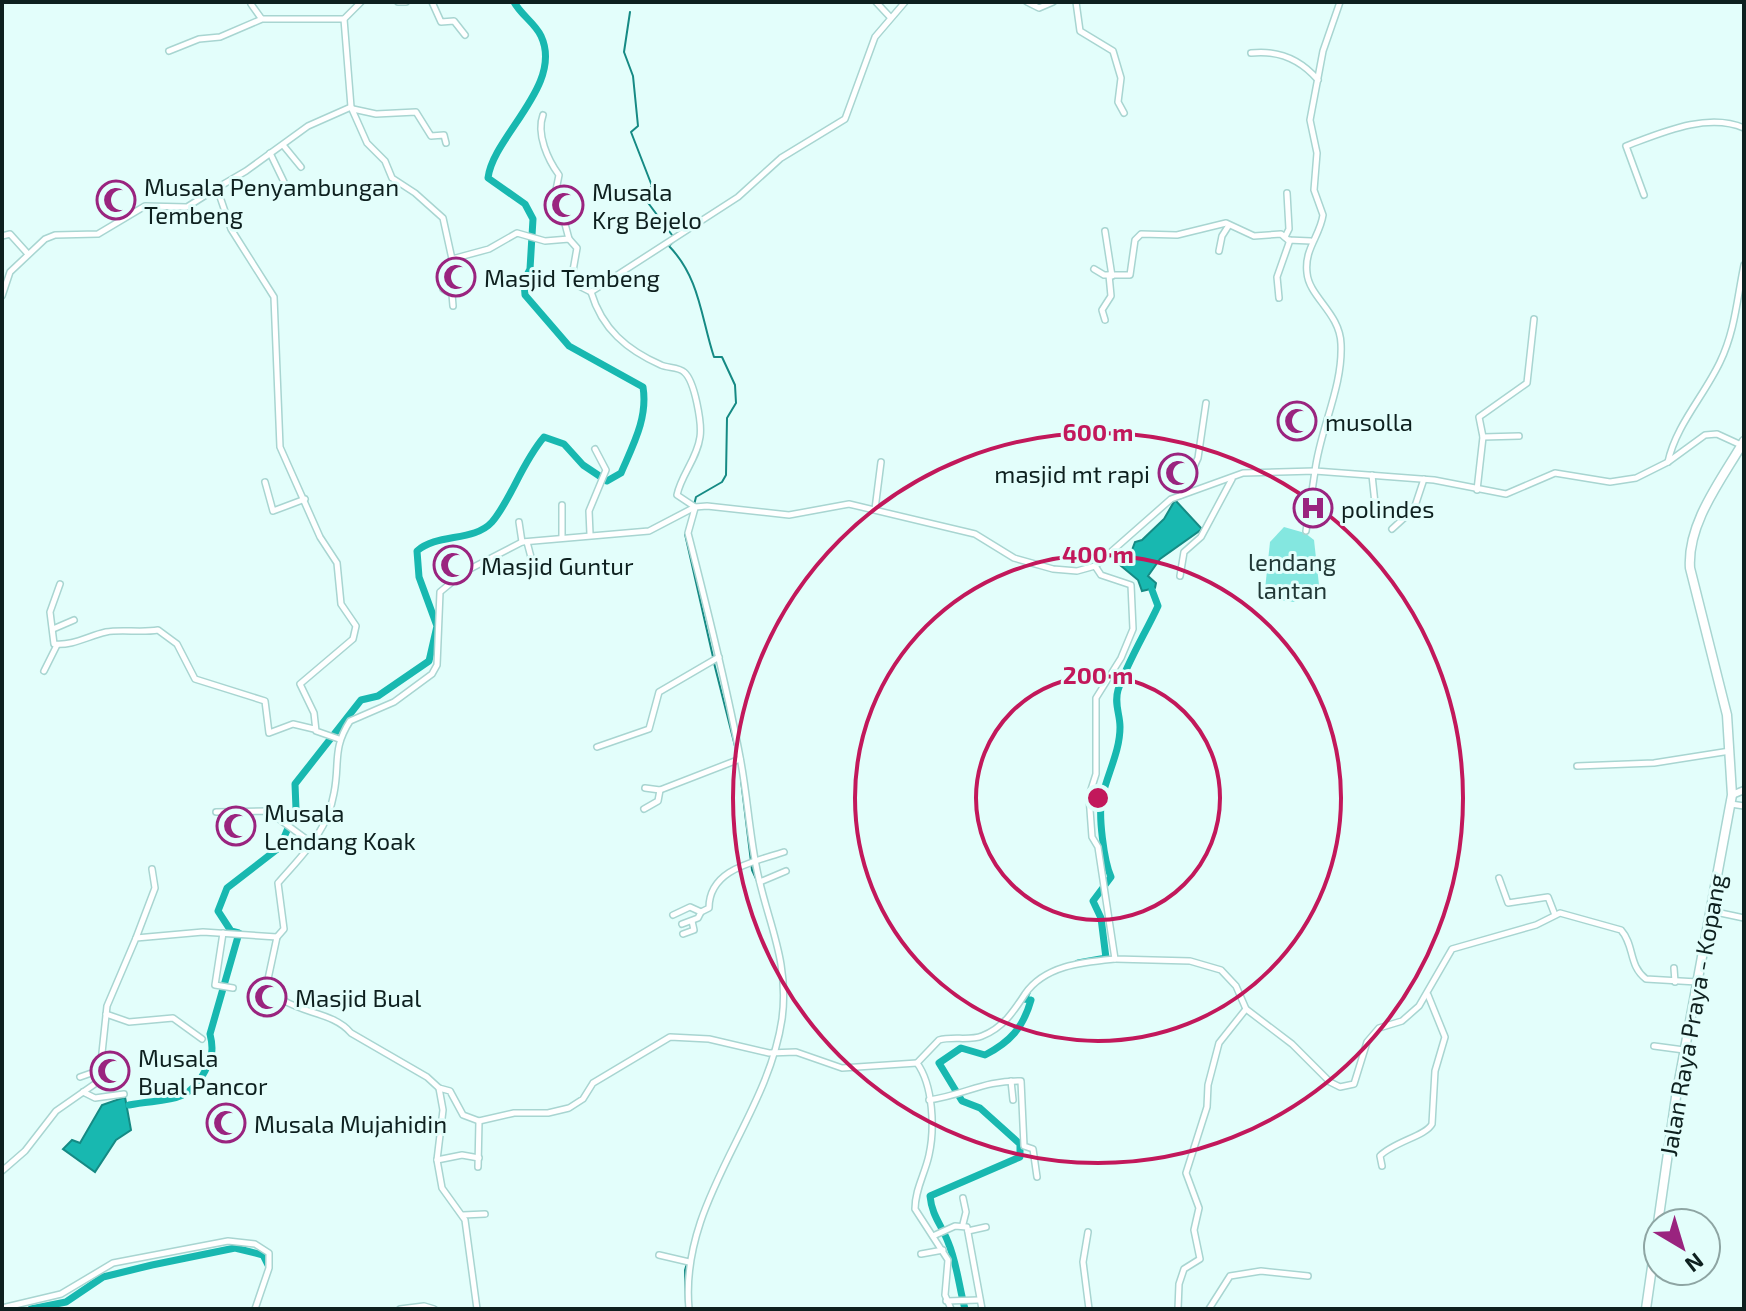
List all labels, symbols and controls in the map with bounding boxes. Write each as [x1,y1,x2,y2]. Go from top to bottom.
place label: Musala Penyambungan Tembeng [144,172,399,229]
place label: Musala Krg Bejelo [592,177,702,234]
mosque icon: Musala Penyambungan Tembeng [95,179,137,221]
mosque icon: Musala Krg Bejelo [543,184,585,226]
mosque icon: Masjid Tembeng [435,256,477,298]
place label: Masjid Tembeng [484,263,660,292]
mosque icon: musolla [1276,400,1318,442]
place label: musolla [1325,407,1413,436]
text: 600 m [1063,417,1133,446]
mosque icon: masjid mt rapi [1157,452,1199,494]
place label: masjid mt rapi [994,459,1150,488]
hospital icon: polindes [1292,487,1334,529]
place label: polindes [1341,494,1434,523]
text: 400 m [1062,539,1134,568]
mosque icon: Masjid Guntur [432,544,474,586]
park label: lendang lantan [1248,547,1336,604]
place label: Masjid Guntur [481,551,634,580]
text: 200 m [1063,660,1133,689]
centre of rings [1084,784,1112,812]
place label: Musala Lendang Koak [264,798,416,855]
mosque icon: Musala Lendang Koak [215,805,257,847]
street label: Jalan Raya Praya - Kopang [1653,872,1731,1158]
mosque icon: Masjid Bual [246,976,288,1018]
place label: Masjid Bual [295,983,421,1012]
place label: Musala Bual Pancor [138,1043,268,1100]
mosque icon: Musala Bual Pancor [89,1050,131,1092]
mosque icon: Musala Mujahidin [205,1102,247,1144]
place label: Musala Mujahidin [254,1109,447,1138]
north arrow [1642,1207,1722,1287]
text: N [1681,1248,1709,1279]

